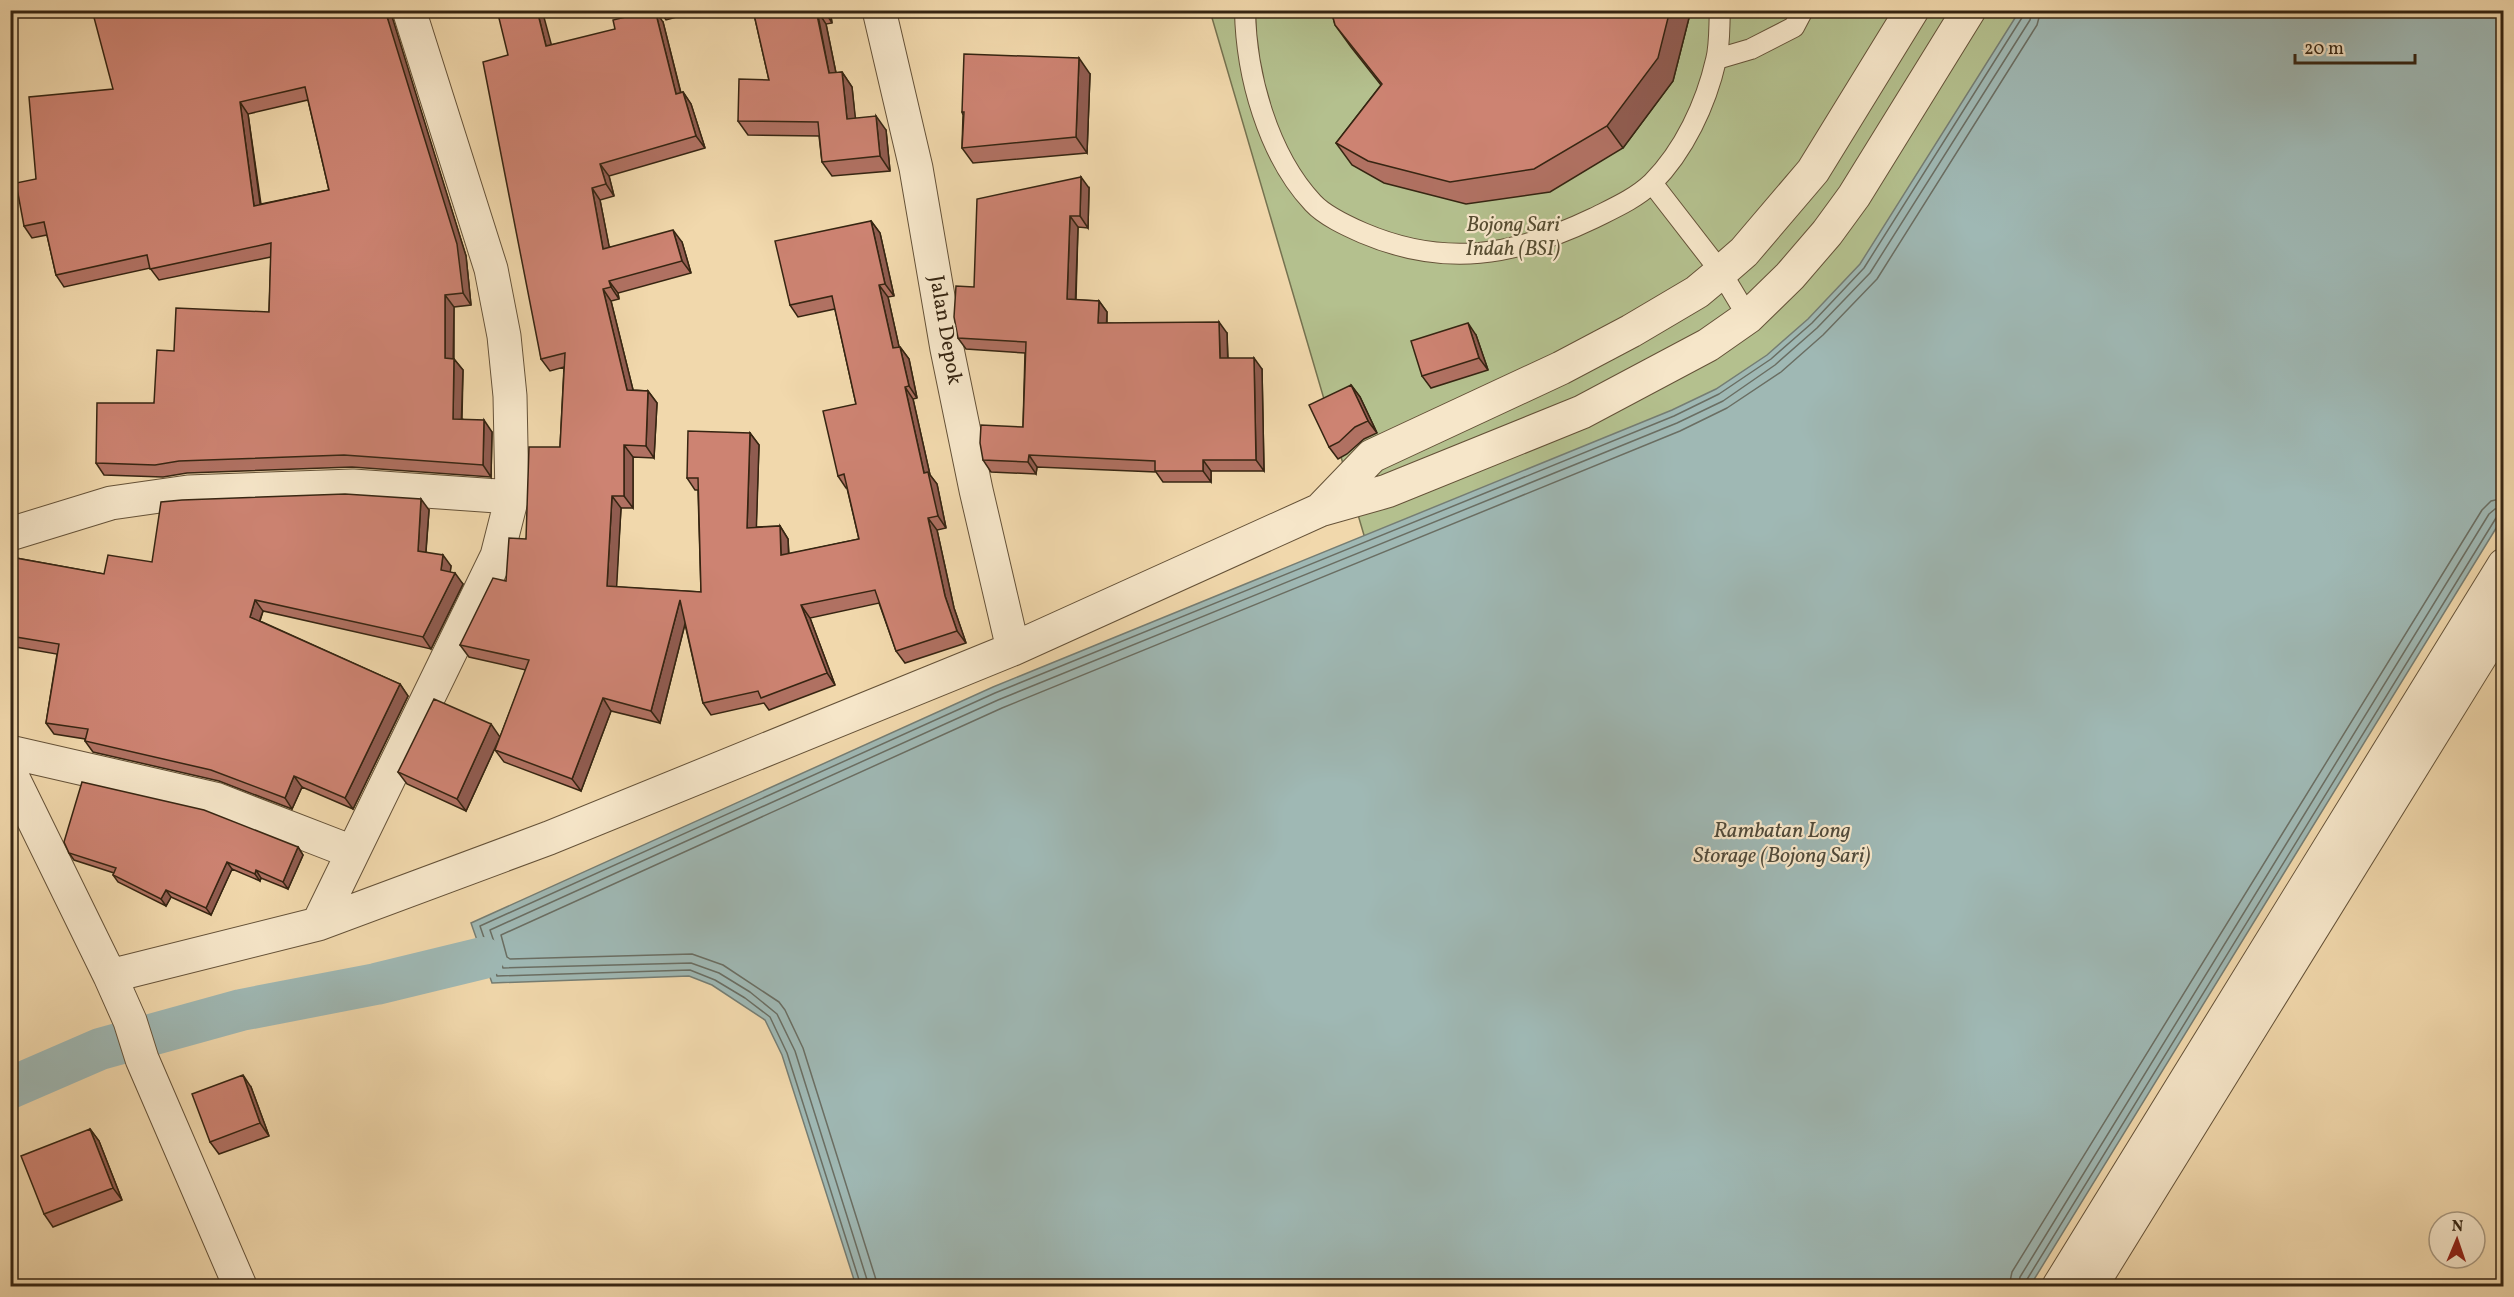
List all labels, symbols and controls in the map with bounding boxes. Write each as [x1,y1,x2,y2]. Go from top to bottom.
scale bar [2295,27,2415,65]
text: 20 m [2304,37,2344,62]
park label: Bojong Sari Indah (BSI) [1466,211,1560,264]
street label: Jalan Depok [921,273,969,388]
water label: Rambatan Long Storage (Bojong Sari) [1693,816,1871,872]
north arrow [2427,1210,2487,1270]
text: N [2451,1216,2464,1238]

